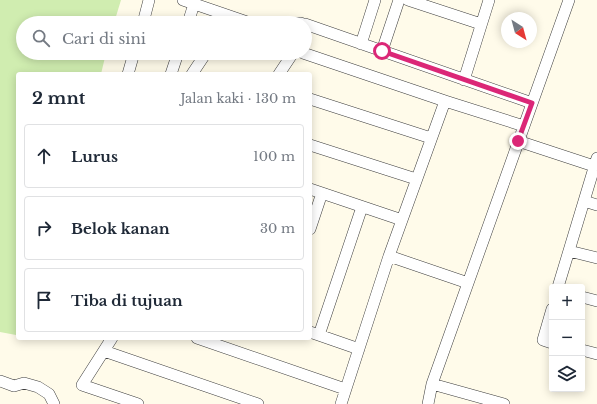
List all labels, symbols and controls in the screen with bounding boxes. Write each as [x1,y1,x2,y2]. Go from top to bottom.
north arrow [501,12,537,48]
search box [16,16,312,60]
icon: search [30,27,52,49]
text: Cari di sini [62,29,146,48]
route start [373,42,391,60]
text: 2 mnt [32,88,85,109]
text: Jalan kaki · 130 m [180,90,296,107]
route end [509,132,527,150]
icon: ahead [33,145,55,167]
text: Lurus [71,147,118,166]
text: 100 m [253,148,295,165]
icon: right [33,217,55,239]
text: Belok kanan [71,219,170,238]
text: 30 m [260,220,295,237]
map controls [549,284,585,392]
button: + [549,284,585,320]
icon: arrive [33,289,55,311]
text: Tiba di tujuan [71,291,183,310]
button: − [549,320,585,356]
button: layers [549,356,585,392]

